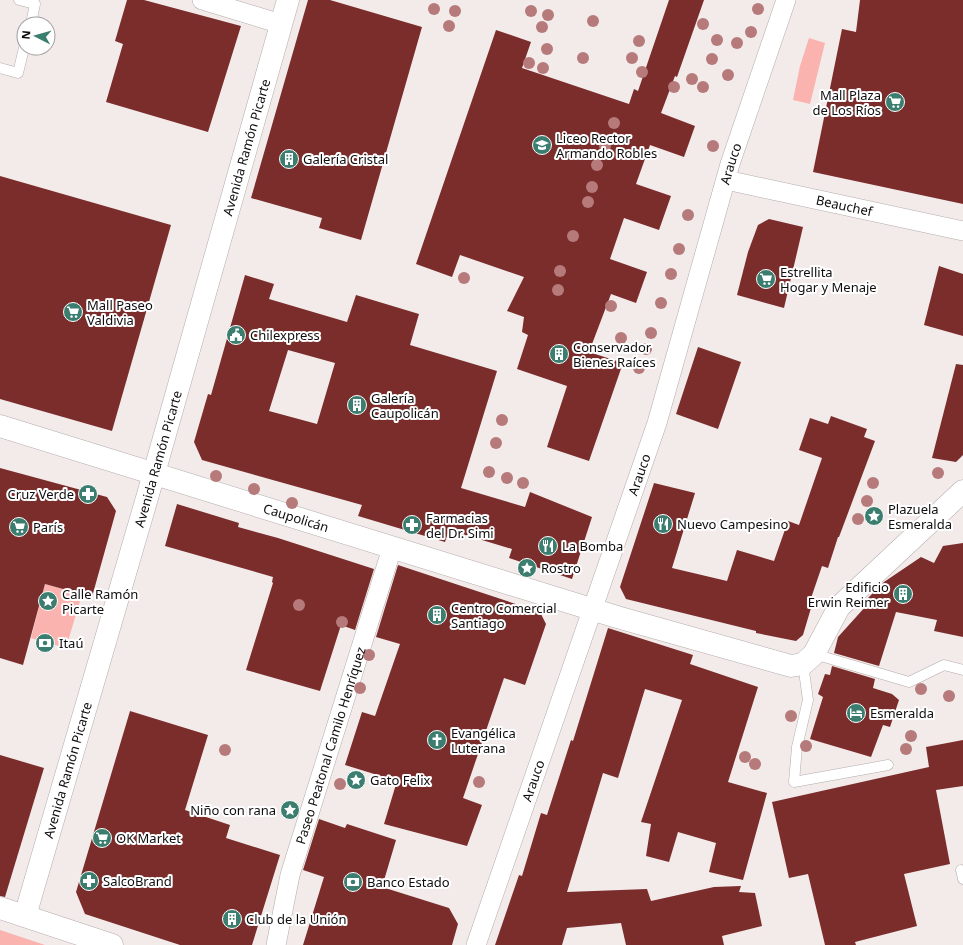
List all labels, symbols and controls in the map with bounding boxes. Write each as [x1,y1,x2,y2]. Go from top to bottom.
north arrow [16,16,56,56]
text: N [18,30,33,40]
street label: Avenida Ramón Picarte [218,77,274,218]
place label: Mall Plaza de Los Ríos [812,86,881,119]
supermarket icon: Mall Plaza de Los Ríos [884,91,906,113]
place label: Liceo Rector Armando Robles [556,129,657,162]
school or university icon: Liceo Rector Armando Robles [531,134,553,156]
street label: Arauco [716,140,746,187]
building icon: Galería Cristal [278,148,300,170]
place label: Galería Cristal [303,150,388,168]
street label: Beauchef [814,191,876,221]
place label: Estrellita Hogar y Menaje [780,263,877,296]
supermarket icon: Estrellita Hogar y Menaje [755,268,777,290]
place label: Mall Paseo Valdivia [87,296,153,329]
supermarket icon: Mall Paseo Valdivia [62,301,84,323]
public building icon: Chilexpress [225,324,247,346]
place label: Chilexpress [250,326,320,344]
place label: Conservador Bienes Raíces [573,338,656,371]
building icon: Conservador Bienes Raíces [548,343,570,365]
street label: Avenida Ramón Picarte [130,388,186,529]
place label: Galería Caupolicán [371,389,439,422]
building icon: Galería Caupolicán [346,394,368,416]
street label: Arauco [624,451,655,498]
pharmacy icon: Cruz Verde [77,483,99,505]
place label: Cruz Verde [8,485,74,503]
street label: Caupolicán [261,499,331,536]
place label: Plazuela Esmeralda [888,500,952,533]
place icon: Plazuela Esmeralda [863,505,885,527]
place label: Farmacias del Dr. Simi [426,509,494,542]
restaurant icon: Nuevo Campesino [652,513,674,535]
pharmacy icon: Farmacias del Dr. Simi [401,514,423,536]
place label: Nuevo Campesino [677,515,788,533]
supermarket icon: París [8,516,30,538]
place label: París [33,518,63,536]
restaurant icon: La Bomba [537,535,559,557]
place label: La Bomba [562,537,623,555]
place icon: Rostro [516,557,538,579]
place label: Rostro [541,559,581,577]
place label: Edificio Erwin Reimer [808,578,890,611]
building icon: Edificio Erwin Reimer [892,583,914,605]
place label: Calle Ramón Picarte [62,585,138,618]
place icon: Calle Ramón Picarte [37,590,59,612]
place label: Centro Comercial Santiago [451,599,557,632]
building icon: Centro Comercial Santiago [426,604,448,626]
bank icon: Itaú [34,632,56,654]
place label: Itaú [59,634,83,652]
street label: Paseo Peatonal Camilo Henríquez [291,645,370,847]
street label: Avenida Ramón Picarte [39,700,96,840]
hotel icon: Esmeralda [845,702,867,724]
place label: Esmeralda [870,704,934,722]
place label: Evangélica Luterana [451,724,516,757]
church icon: Evangélica Luterana [426,729,448,751]
street label: Arauco [517,757,549,804]
place icon: Gato Felix [345,769,367,791]
place label: Gato Felix [370,771,430,789]
place icon: Niño con rana [279,799,301,821]
place label: Niño con rana [190,801,276,819]
supermarket icon: OK Market [91,827,113,849]
place label: OK Market [116,829,181,847]
pharmacy icon: SalcoBrand [78,870,100,892]
bank icon: Banco Estado [342,871,364,893]
place label: SalcoBrand [103,872,172,890]
place label: Banco Estado [367,873,450,891]
building icon: Club de la Unión [221,908,243,930]
place label: Club de la Unión [246,910,347,928]

